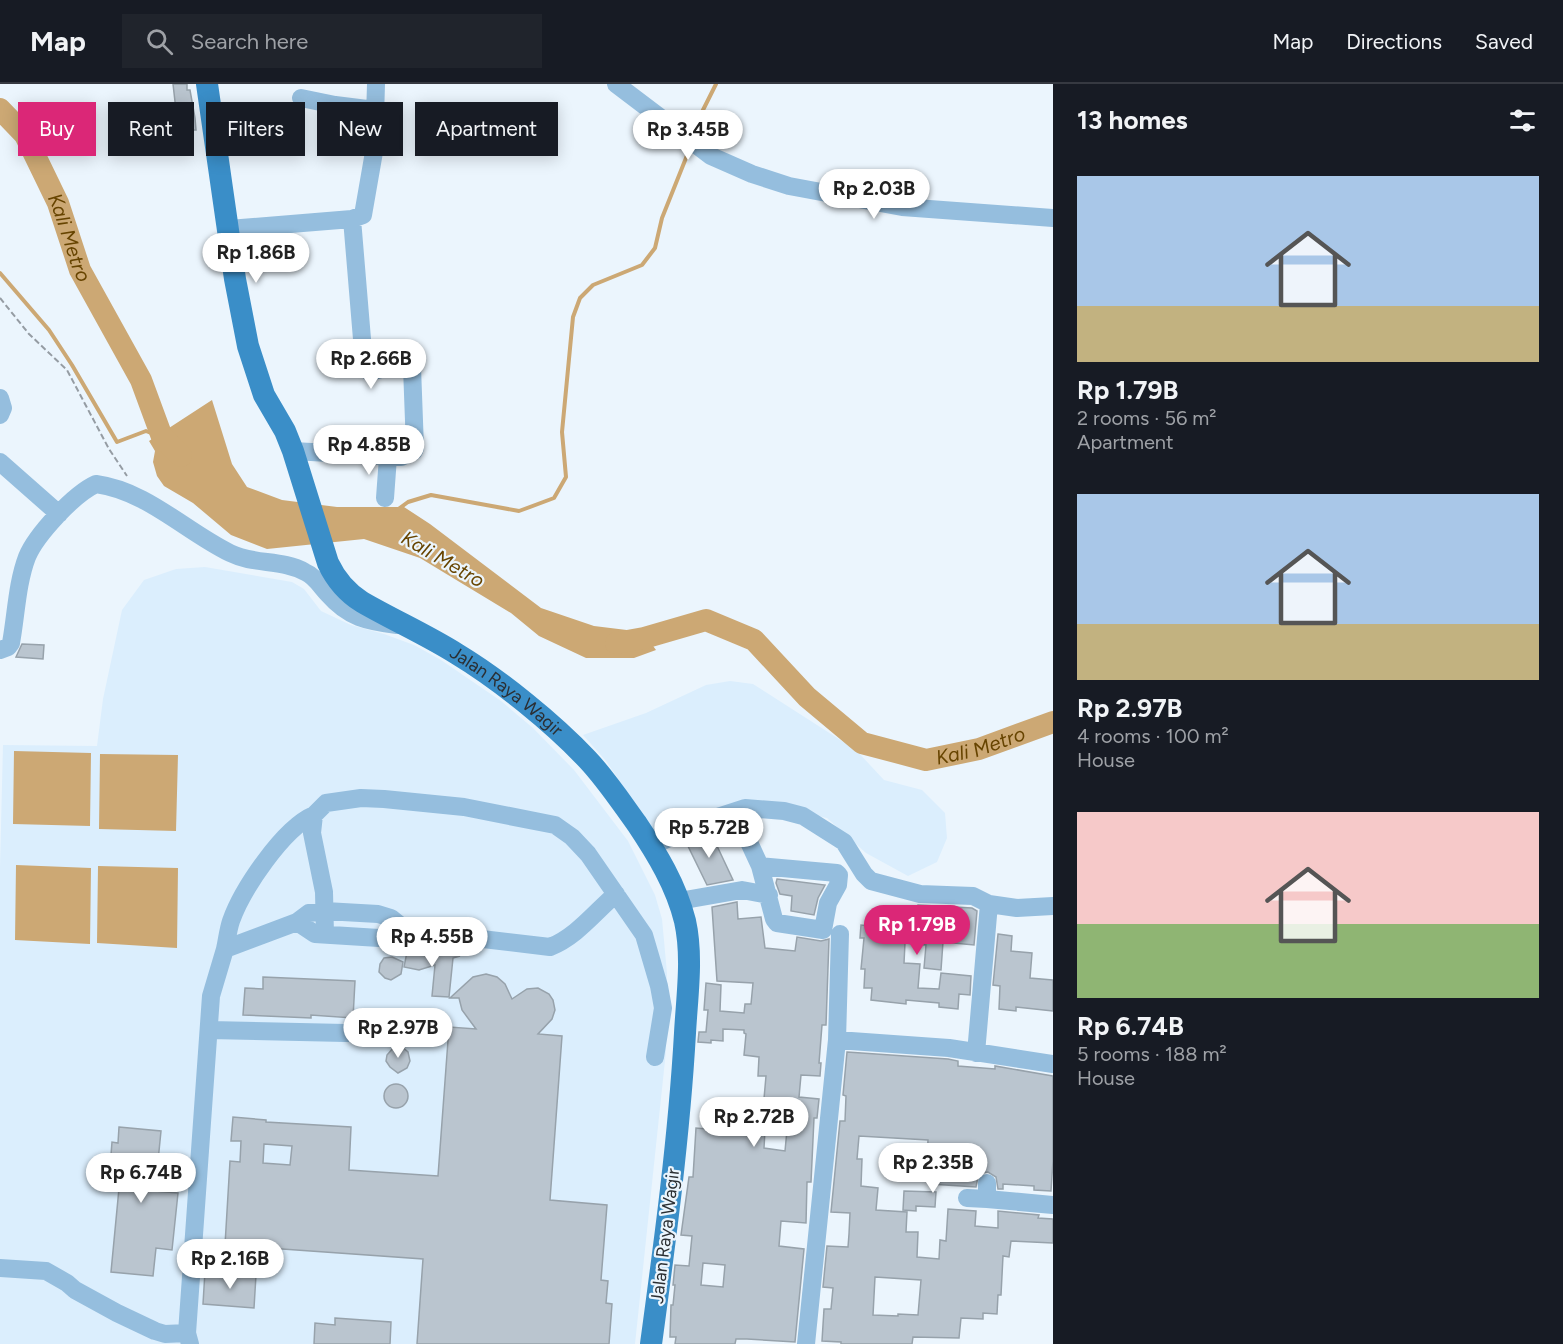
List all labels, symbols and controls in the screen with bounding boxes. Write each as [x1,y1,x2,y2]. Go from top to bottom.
search box [122,14,542,68]
text: Map [30,24,86,58]
icon: search [143,25,176,58]
text: Search here [191,28,308,55]
text: Map [1272,29,1313,54]
text: Directions [1346,29,1442,54]
text: Saved [1475,29,1533,54]
chip: Buy [18,102,96,156]
chip: Rent [108,102,194,156]
chip: Filters [206,102,305,156]
chip: New [317,102,403,156]
chip: Apartment [415,102,558,156]
text: 13 homes [1077,104,1188,136]
icon: filters [1506,104,1539,137]
pin: Rp 3.45B [626,110,750,161]
text: Rp 3.45B [647,117,729,141]
pin: Rp 2.03B [812,169,936,220]
text: Rp 2.03B [833,176,915,200]
water label: Kali Metro [43,189,96,286]
icon: home [1254,215,1362,323]
pin: Rp 1.86B [194,233,318,284]
text: Rp 1.86B [216,240,296,264]
pin: Rp 2.66B [309,339,433,390]
text: Rp 2.66B [330,346,412,370]
text: Rp 1.79B [1077,374,1178,406]
text: 2 rooms · 56 m² [1077,406,1216,430]
pin: Rp 4.85B [307,425,431,476]
text: Apartment [1077,430,1174,454]
text: Rp 4.85B [327,432,411,456]
water label: Kali Metro [397,526,489,593]
icon: home [1254,533,1362,641]
street label: Jalan Raya Wagir [446,641,567,741]
text: Rp 2.97B [1077,692,1183,724]
water label: Kali Metro [934,721,1029,770]
text: 4 rooms · 100 m² [1077,724,1229,748]
text: House [1077,748,1135,772]
pin: Rp 5.72B [647,808,771,859]
text: Rp 5.72B [668,815,750,839]
icon: home [1254,851,1362,959]
pin: Rp 1.79B [855,905,979,956]
text: Rp 1.79B [878,912,956,936]
pin: Rp 4.55B [370,917,494,968]
text: Rp 4.55B [391,924,473,948]
pin: Rp 2.97B [336,1008,460,1059]
text: Rp 6.74B [1077,1010,1184,1042]
text: Rp 2.97B [357,1015,439,1039]
text: 5 rooms · 188 m² [1077,1042,1227,1066]
text: House [1077,1066,1135,1090]
pin: Rp 2.72B [692,1097,816,1148]
text: Rp 2.72B [713,1104,795,1128]
pin: Rp 2.35B [871,1143,995,1194]
text: Rp 2.35B [892,1150,974,1174]
pin: Rp 6.74B [79,1153,203,1204]
text: Rp 6.74B [100,1160,182,1184]
street label: Jalan Raya Wagir [646,1167,684,1305]
pin: Rp 2.16B [168,1239,292,1290]
text: Rp 2.16B [191,1246,269,1270]

